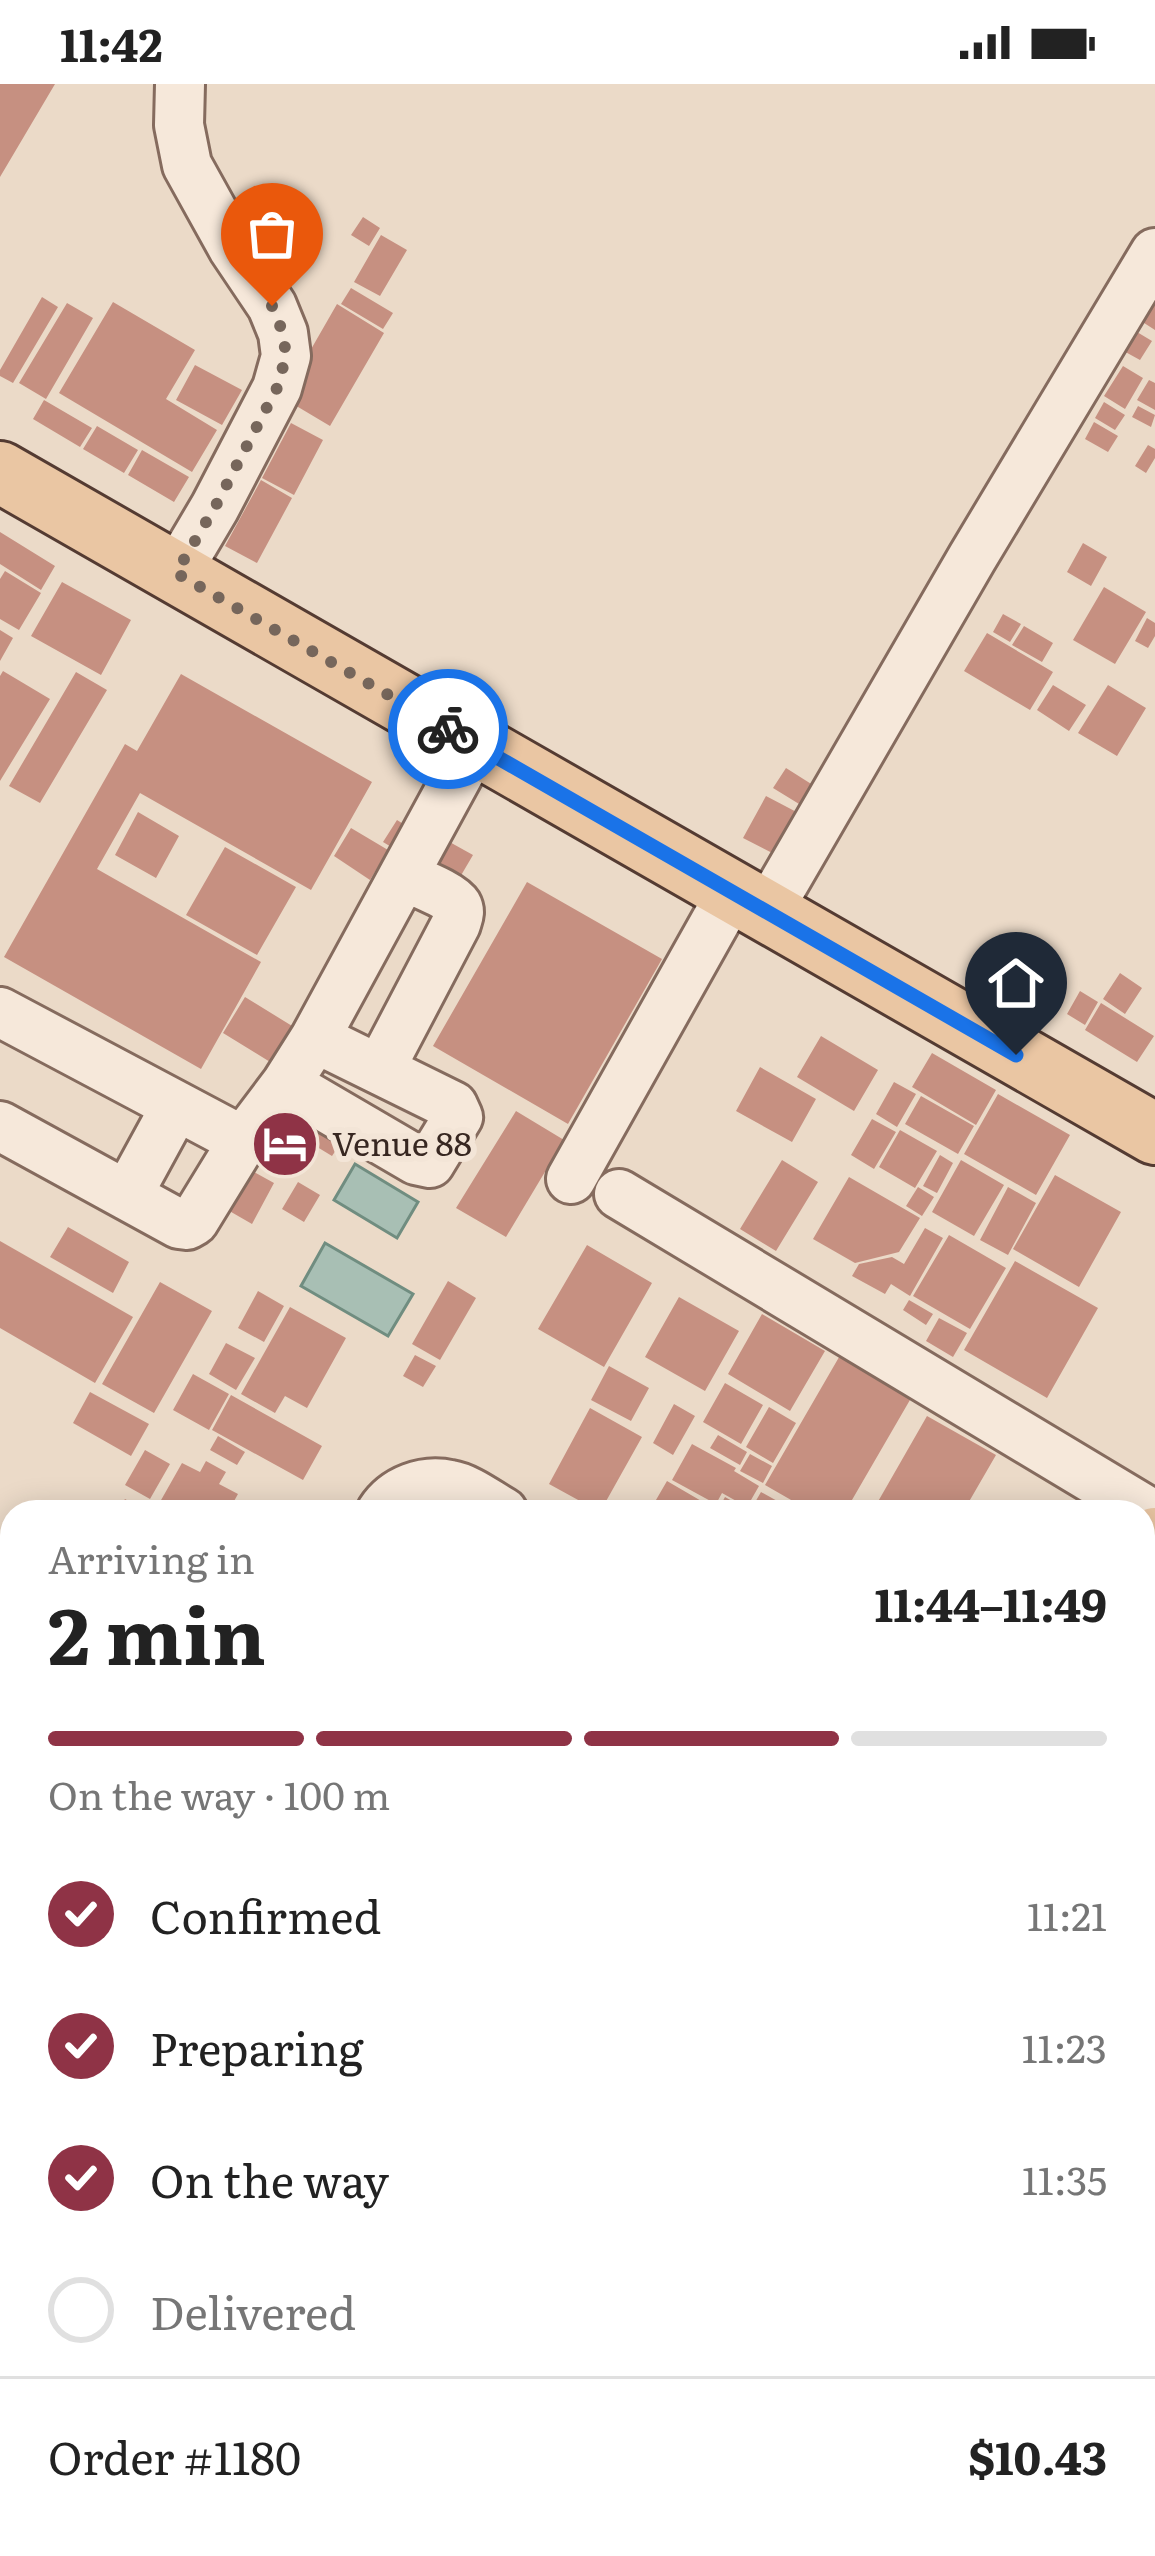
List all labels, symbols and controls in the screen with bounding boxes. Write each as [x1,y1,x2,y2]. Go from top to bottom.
text: 11:42 [60,9,163,76]
pin [221,183,323,306]
icon: bag [239,201,305,267]
courier [388,669,508,789]
icon: bike [415,696,481,762]
pin [965,932,1067,1055]
icon: home [983,950,1049,1016]
hotel icon: Venue 88 [250,1109,320,1179]
place label: Venue 88 [332,1117,472,1166]
text: Arriving in [48,1528,255,1586]
text: 11:44–11:49 [875,1569,1107,1636]
text: 2 min [48,1573,266,1689]
text: On the way · 100 m [48,1764,390,1822]
icon: check [48,1881,114,1947]
text: Confirmed [150,1881,381,1948]
text: 11:21 [1027,1885,1107,1943]
icon: check [48,2013,114,2079]
text: Preparing [150,2013,364,2080]
text: 11:23 [1022,2017,1107,2075]
icon: check [48,2145,114,2211]
text: On the way [150,2145,389,2212]
text: 11:35 [1022,2149,1107,2207]
text: Delivered [150,2277,356,2344]
text: Order #1180 [48,2422,301,2489]
text: $10.43 [968,2422,1107,2489]

